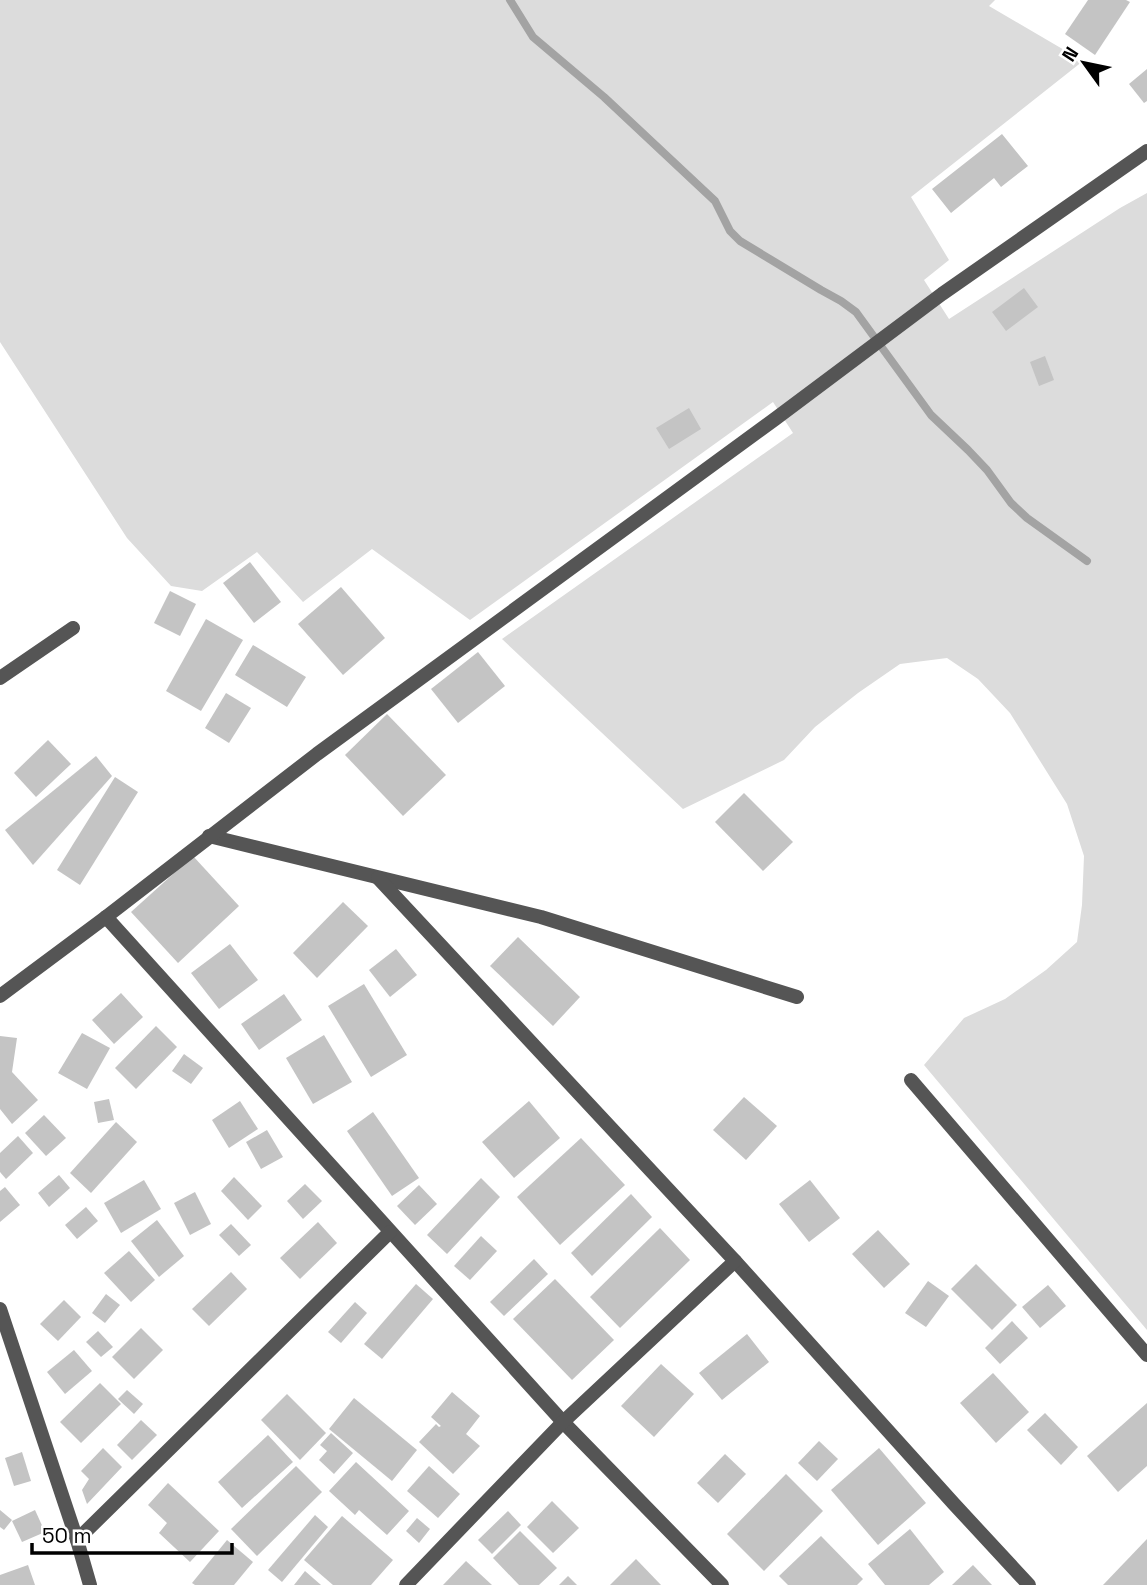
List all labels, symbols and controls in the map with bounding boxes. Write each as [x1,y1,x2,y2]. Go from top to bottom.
north arrow [1049,28,1119,98]
text: N [1056,42,1084,66]
scale bar [32,1512,231,1556]
text: 50 m [42,1522,92,1549]

